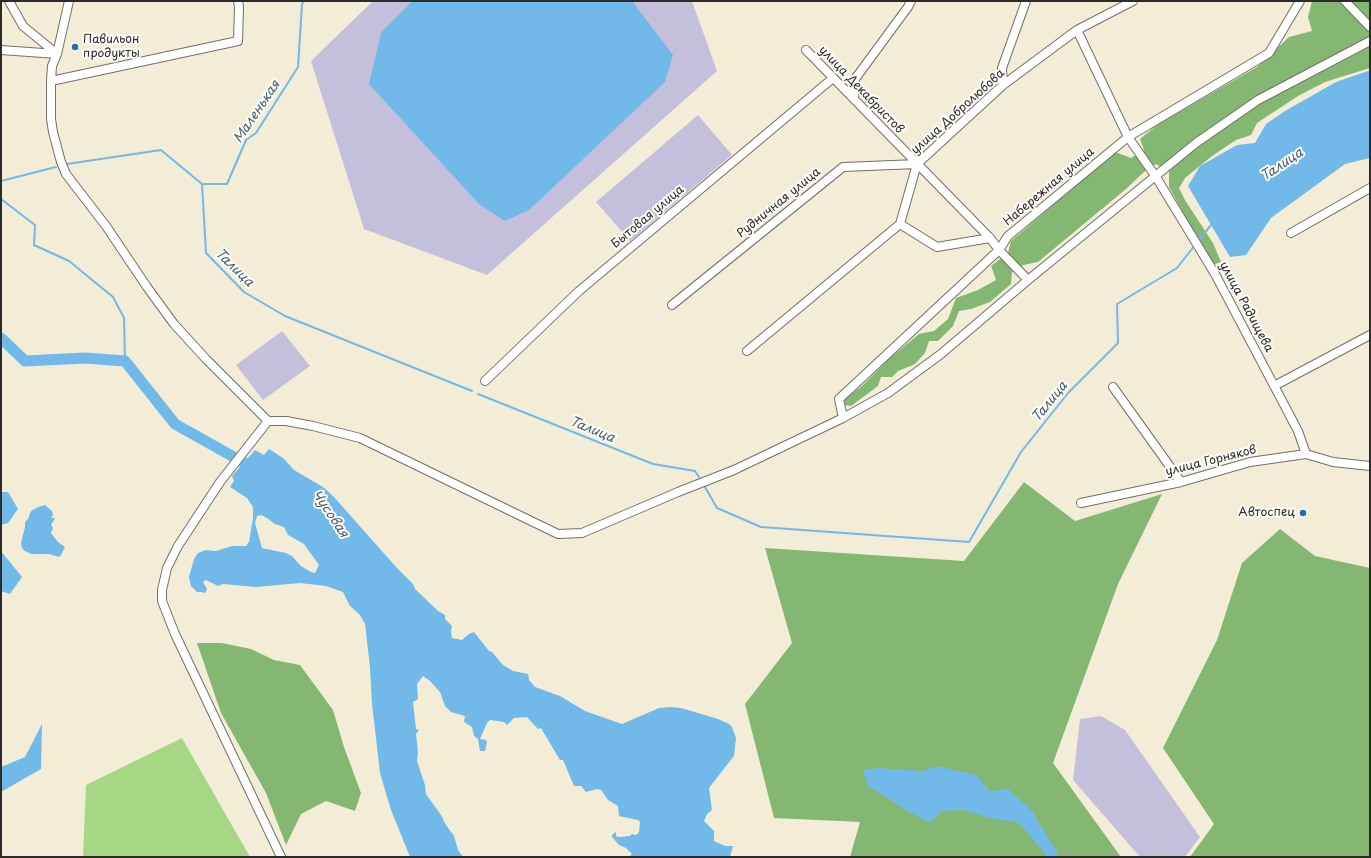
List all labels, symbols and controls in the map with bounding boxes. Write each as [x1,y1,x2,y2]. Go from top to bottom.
place label: Павильон продукты [83,33,140,61]
marker: Павильон продукты [70,42,80,52]
street label: улица Декабристов [815,43,907,137]
street label: улица Добролюбова [908,66,1008,158]
water label: Маленькая [230,78,284,146]
street label: Набережная улица [1001,145,1097,229]
water label: Талица [1258,145,1306,185]
street label: Рудничная улица [734,165,824,241]
street label: Бытовая улица [609,183,687,251]
water label: Талица [212,246,256,290]
street label: улица Радищева [1216,259,1276,355]
water label: Талица [1029,379,1071,425]
water label: Талица [567,414,617,446]
street label: улица Горняков [1164,443,1258,479]
water label: Чусовая [309,487,351,541]
place label: Автоспец [1238,506,1295,520]
marker: Автоспец [1298,508,1308,518]

